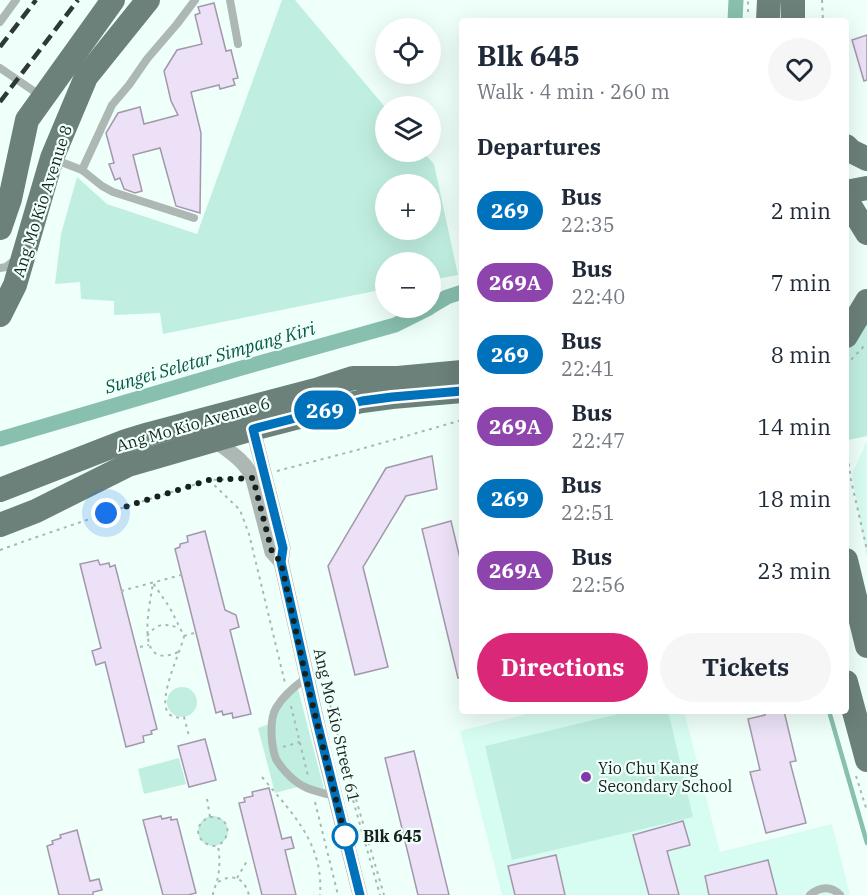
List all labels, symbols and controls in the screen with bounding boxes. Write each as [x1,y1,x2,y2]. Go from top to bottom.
map controls [375,18,441,318]
button: locate [375,18,441,84]
text: Blk 645 [477,37,580,74]
button: heart [768,38,831,101]
text: Walk · 4 min · 260 m [477,78,670,105]
button: layers [375,96,441,162]
street label: Ang Mo Kio Avenue 8 [8,122,76,280]
text: Departures [477,132,601,161]
button: + [375,174,441,240]
text: Bus [561,182,602,211]
text: 269 [491,196,529,224]
text: 2 min [771,196,831,225]
text: 22:35 [561,211,615,238]
button: − [375,252,441,318]
text: Bus [571,254,612,283]
text: 269A [489,268,541,296]
text: 7 min [771,268,831,297]
text: 22:40 [571,283,625,310]
water label: Sungei Seletar Simpang Kiri [101,316,318,399]
text: Bus [561,326,602,355]
text: 269 [491,340,529,368]
text: 8 min [771,340,831,369]
text: 22:41 [561,355,615,382]
line badge: 269 [290,390,360,430]
street label: Ang Mo Kio Avenue 6 [114,392,272,456]
text: 269 [306,396,344,424]
text: Bus [571,398,612,427]
text: 269A [489,412,541,440]
text: 14 min [758,412,831,441]
text: 22:47 [571,427,625,454]
text: Bus [561,470,602,499]
text: 269 [491,484,529,512]
text: 18 min [758,484,831,513]
your location [91,498,121,528]
text: 22:51 [561,499,615,526]
text: Bus [571,542,612,571]
text: 269A [489,556,541,584]
text: 23 min [758,556,831,585]
text: 22:56 [571,571,625,598]
button: Directions [477,633,648,702]
button: Tickets [660,633,831,702]
street label: Ang Mo Kio Street 61 [310,646,364,804]
place label: Yio Chu Kang Secondary School [598,758,732,796]
marker: Yio Chu Kang Secondary School [579,770,593,784]
marker: Blk 645 [332,823,358,849]
place label: Blk 645 [363,826,422,846]

